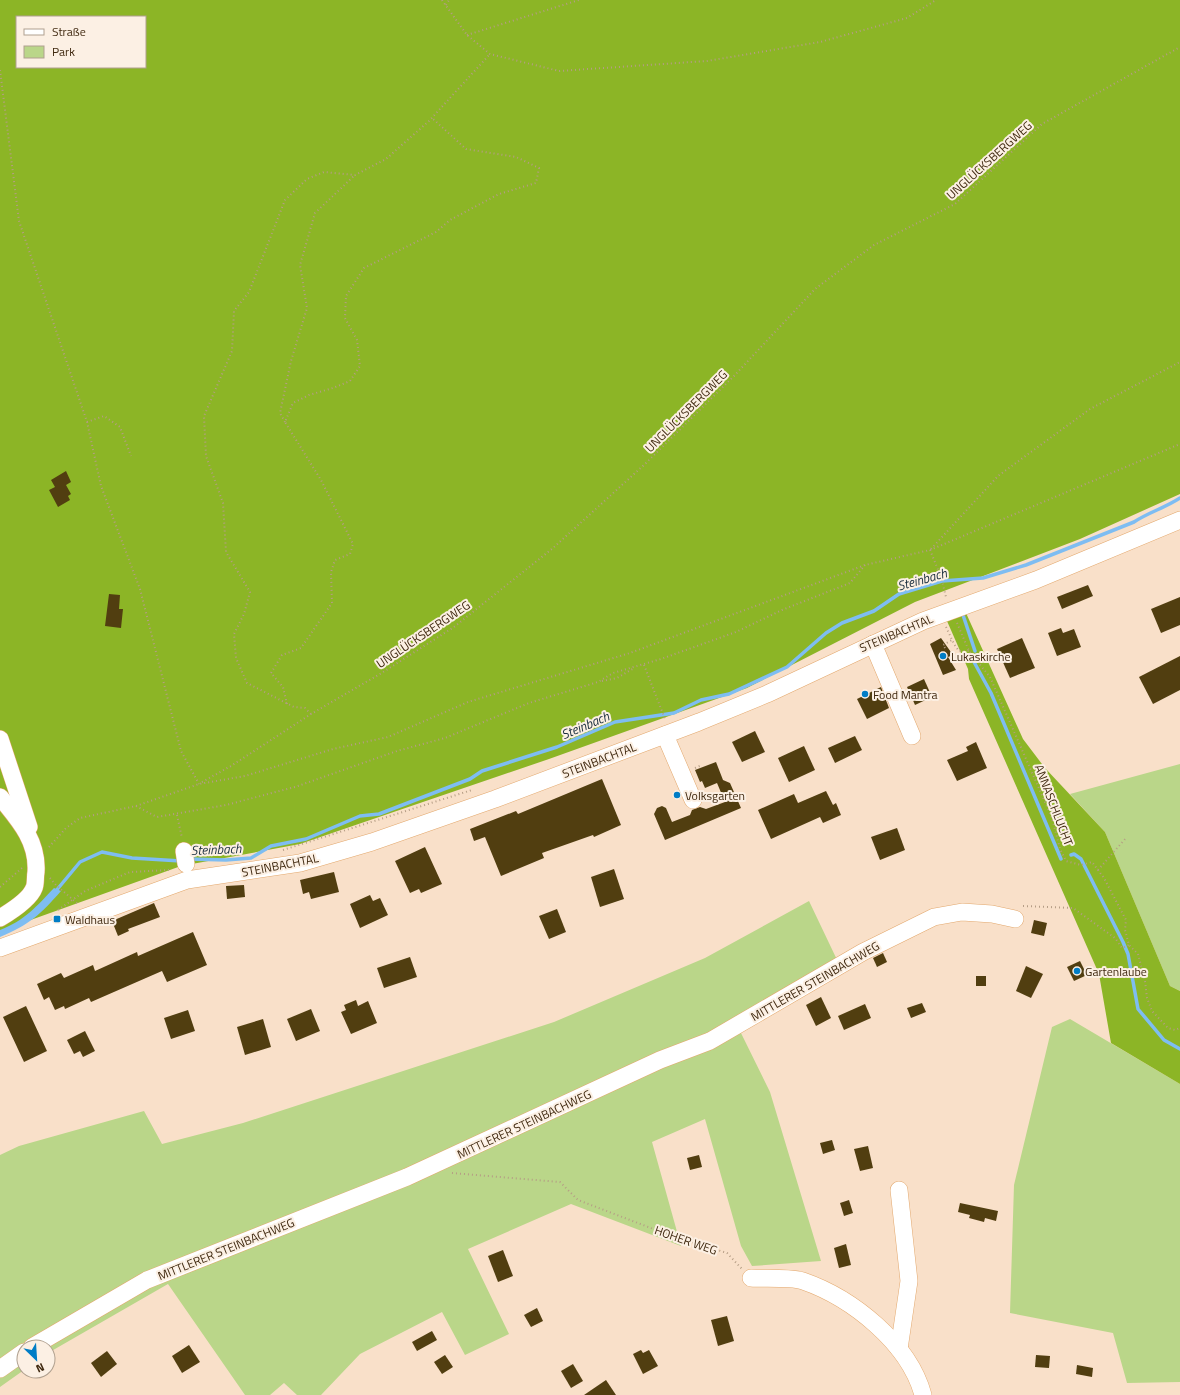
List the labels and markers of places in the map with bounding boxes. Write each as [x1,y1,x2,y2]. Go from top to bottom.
place label: Lukaskirche [951,647,1011,666]
marker: Lukaskirche [938,651,948,661]
place label: Food Mantra [873,685,938,704]
marker: Food Mantra [860,689,870,699]
place label: Volksgarten [685,786,745,805]
marker: Volksgarten [672,790,682,800]
place label: Waldhaus [65,910,115,929]
marker: Waldhaus [52,914,62,924]
place label: Gartenlaube [1085,962,1147,981]
marker: Gartenlaube [1072,966,1082,976]

